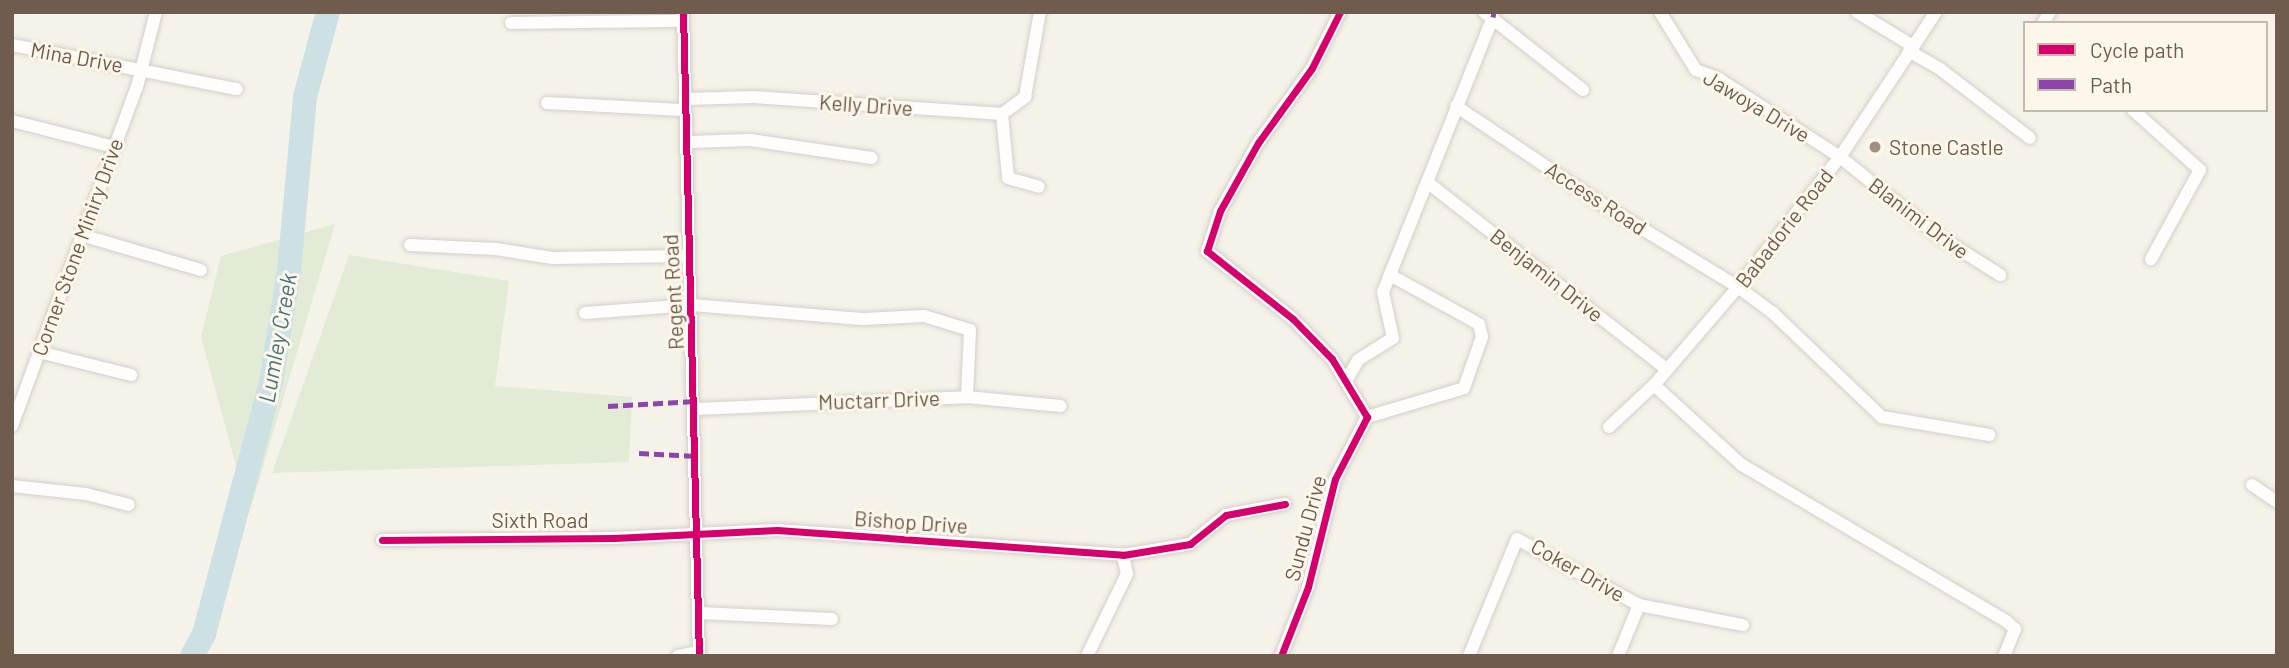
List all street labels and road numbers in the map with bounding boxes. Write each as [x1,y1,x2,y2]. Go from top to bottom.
street label: Mina Drive [29,36,125,78]
street label: Jawoya Drive [1699,64,1815,148]
street label: Kelly Drive [818,89,914,121]
street label: Corner Stone Miniry Drive [26,135,128,359]
street label: Access Road [1541,156,1651,240]
street label: Babadorie Road [1730,164,1838,292]
street label: Blanimi Drive [1864,172,1974,264]
street label: Benjamin Drive [1485,223,1609,327]
street label: Regent Road [657,233,689,351]
street label: Muctarr Drive [818,385,940,415]
street label: Sundu Drive [1279,472,1331,584]
street label: Bishop Drive [853,505,969,539]
street label: Sixth Road [491,507,589,533]
street label: Coker Drive [1527,533,1629,607]

